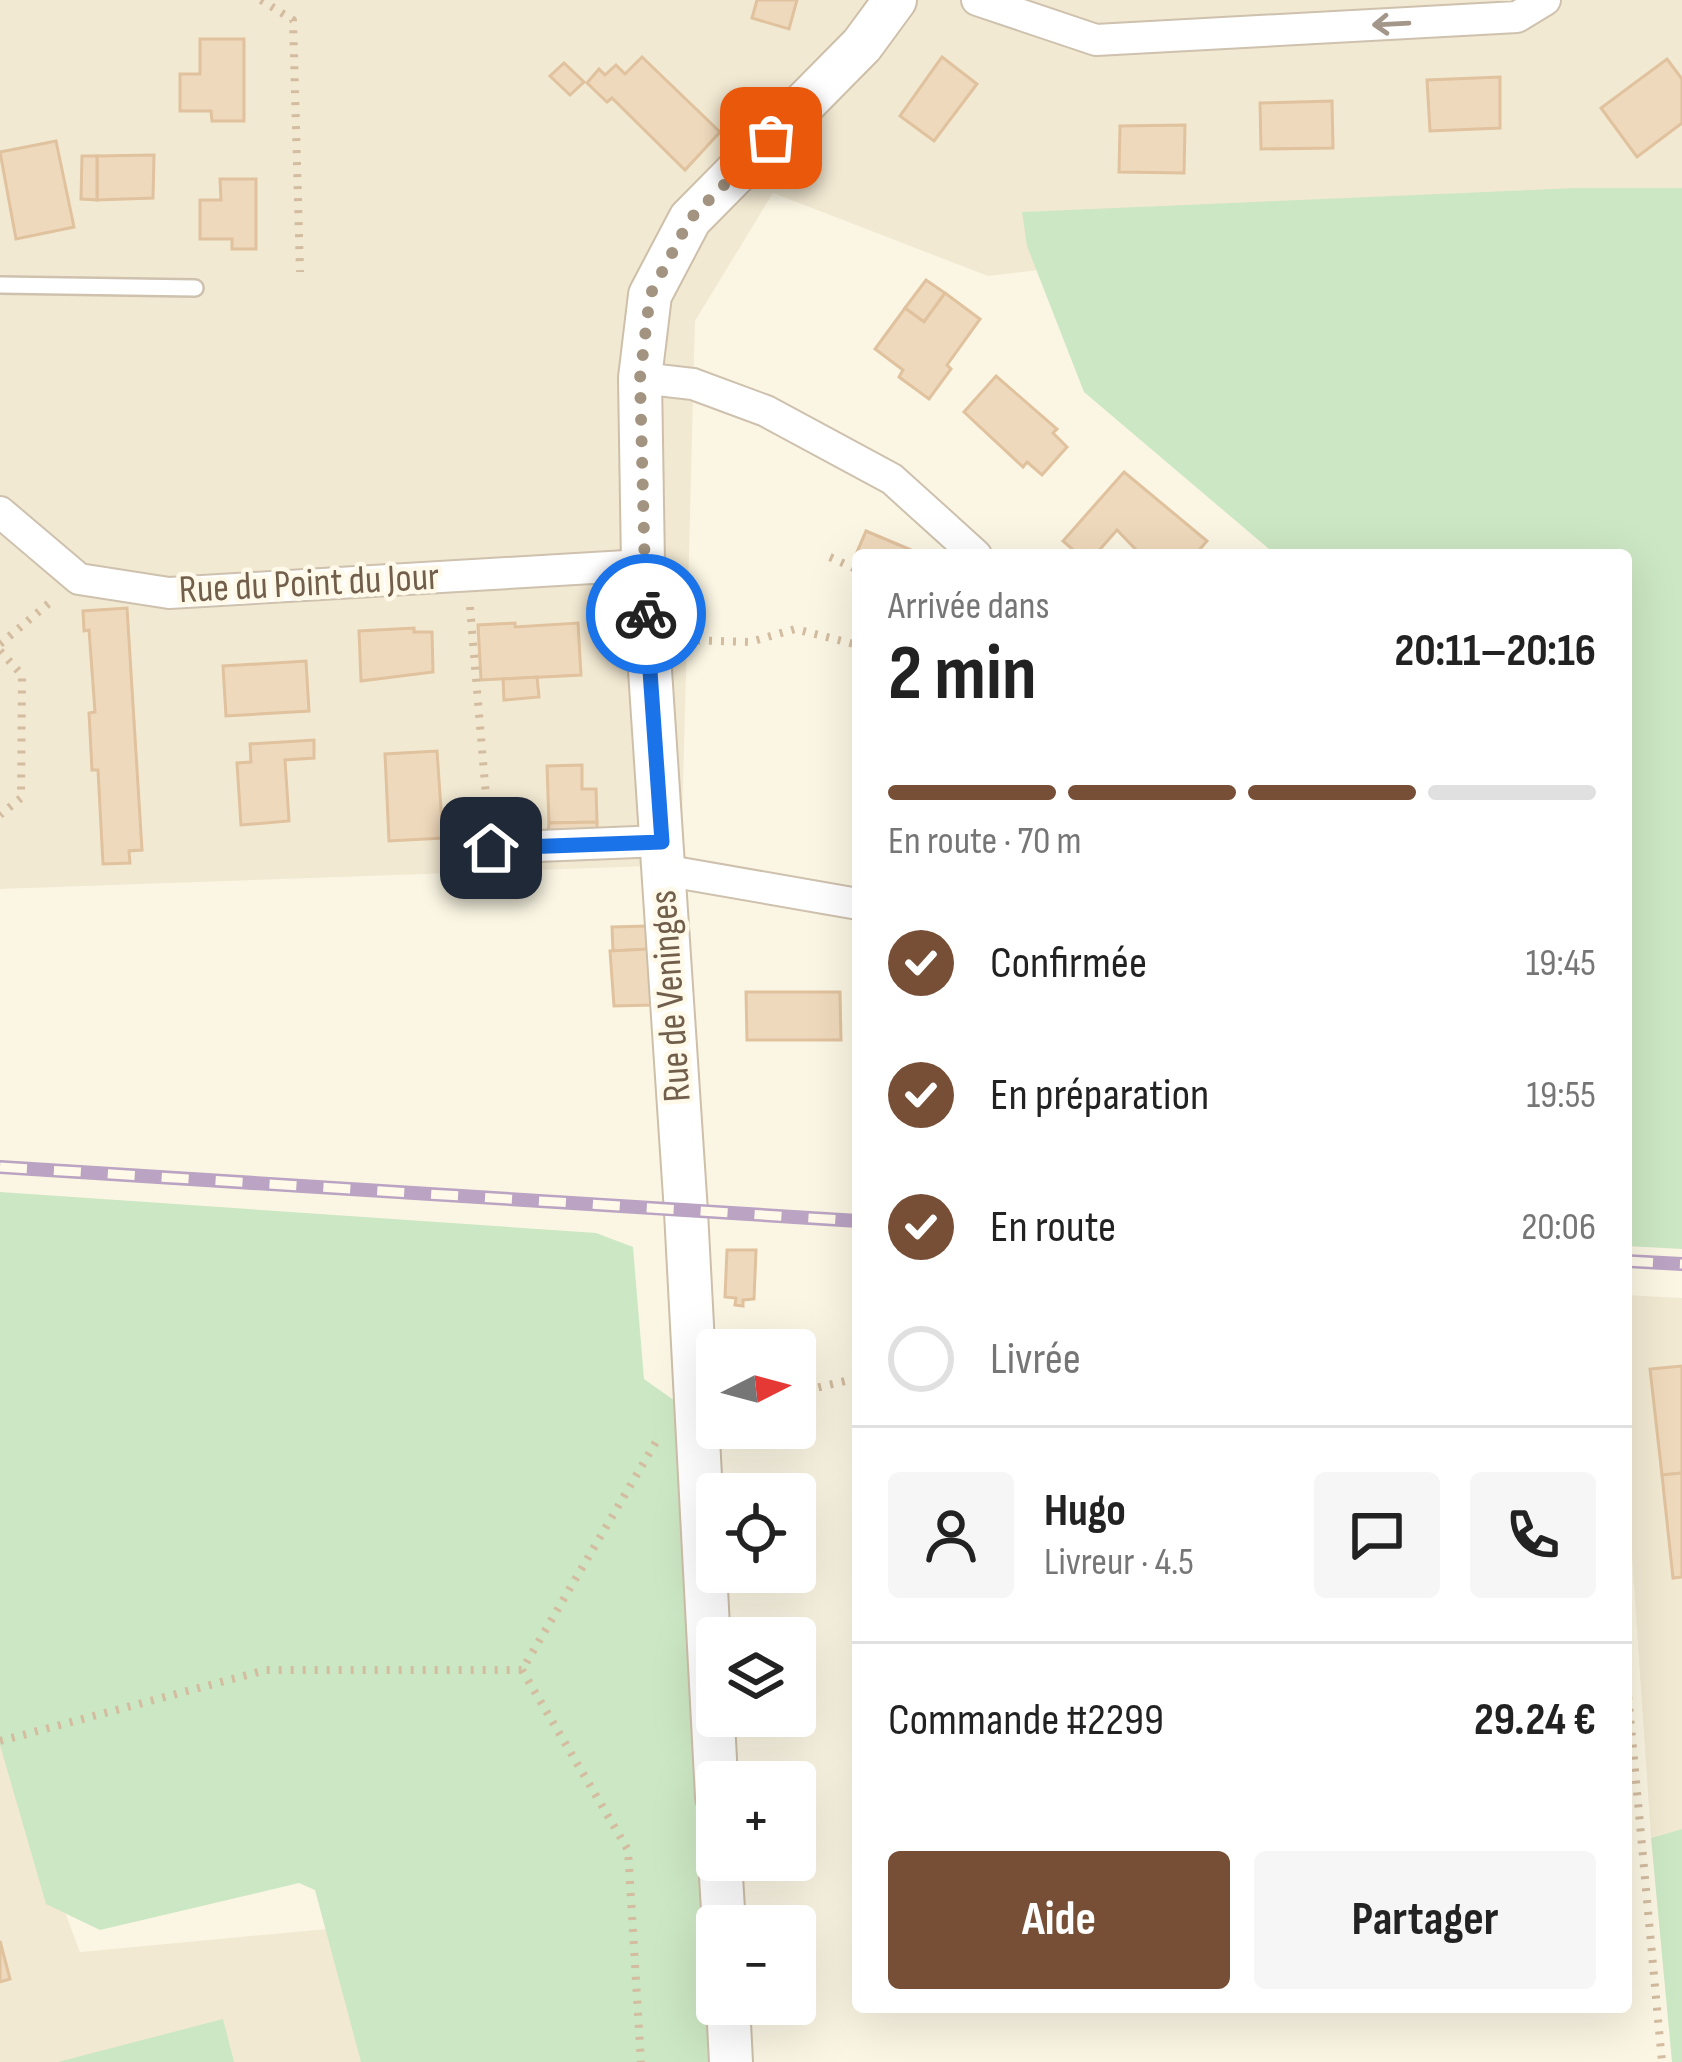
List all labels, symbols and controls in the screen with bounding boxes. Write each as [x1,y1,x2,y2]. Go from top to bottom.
one-way arrow [1372,13,1411,36]
pin [720,87,822,189]
icon: bag [738,105,804,171]
street label: Rue du Point du Jour [178,554,440,614]
courier [586,554,706,674]
icon: bike [613,581,679,647]
text: Arrivée dans [888,583,1049,630]
text: 20:11–20:16 [1395,624,1596,679]
text: 2 min [888,628,1037,721]
pin [440,797,542,899]
icon: home [458,815,524,881]
text: En route · 70 m [888,818,1082,865]
street label: Rue de Veninges [640,889,702,1103]
icon: check [888,930,954,996]
text: Confirmée [990,936,1147,991]
text: 19:45 [1526,940,1596,987]
icon: check [888,1062,954,1128]
text: En préparation [990,1068,1209,1123]
text: 19:55 [1526,1072,1596,1119]
icon: check [888,1194,954,1260]
text: En route [990,1200,1116,1255]
text: 20:06 [1521,1204,1596,1251]
north arrow [696,1329,816,1449]
map controls [696,1329,816,2025]
text: Livrée [990,1332,1081,1387]
button: person [888,1472,1014,1598]
button: chat [1314,1472,1440,1598]
button: phone [1470,1472,1596,1598]
button: locate [696,1473,816,1593]
text: Hugo [1044,1484,1126,1539]
text: Livreur · 4.5 [1044,1539,1194,1586]
button: layers [696,1617,816,1737]
text: Commande #2299 [888,1693,1164,1748]
text: 29.24 € [1474,1693,1596,1748]
button: + [696,1761,816,1881]
button: Aide [888,1851,1230,1989]
button: Partager [1254,1851,1596,1989]
button: − [696,1905,816,2025]

